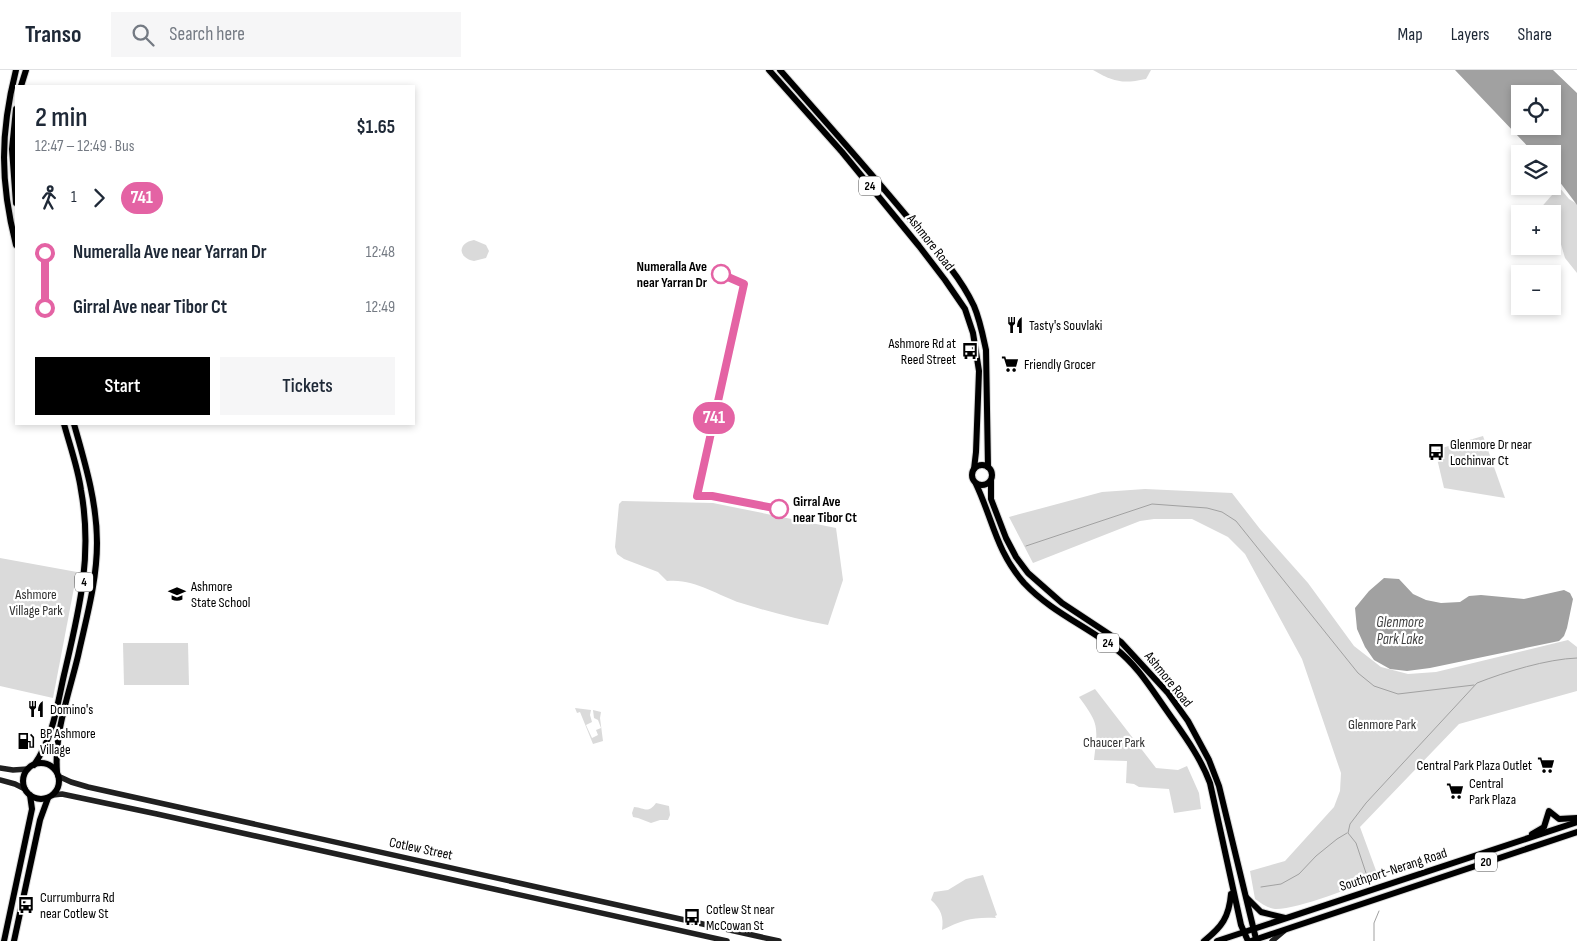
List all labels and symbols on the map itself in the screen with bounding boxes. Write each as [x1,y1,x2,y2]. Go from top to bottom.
road number: 24 [859,176,881,195]
street label: Ashmore Road [903,210,958,274]
place label: Numeralla Ave near Yarran Dr [637,258,708,291]
marker: Numeralla Ave near Yarran Dr [711,264,731,284]
restaurant icon: Tasty's Souvlaki [1005,315,1025,335]
place label: Tasty's Souvlaki [1029,317,1102,334]
place label: Ashmore Rd at Reed Street [887,335,956,368]
bus stop icon: Ashmore Rd at Reed Street [960,341,980,361]
supermarket icon: Friendly Grocer [1000,354,1020,374]
place label: Friendly Grocer [1024,356,1095,373]
line badge: 741 [685,402,743,434]
place label: Glenmore Dr near Lochinvar Ct [1450,436,1532,469]
bus stop icon: Glenmore Dr near Lochinvar Ct [1426,442,1446,462]
place label: Girral Ave near Tibor Ct [793,493,857,526]
marker: Girral Ave near Tibor Ct [769,499,789,519]
road number: 4 [75,572,93,592]
place label: Ashmore State School [190,578,250,611]
school or university icon: Ashmore State School [167,584,187,604]
park label: Ashmore Village Park [9,586,63,619]
water label: Glenmore Park Lake [1376,613,1424,649]
road number: 24 [1097,634,1119,652]
street label: Ashmore Road [1140,647,1196,711]
restaurant icon: Domino's [26,699,46,719]
place label: Domino's [50,701,93,718]
park label: Glenmore Park [1348,716,1417,733]
place label: BP Ashmore Village [40,725,96,758]
fuel station icon: BP Ashmore Village [16,731,36,751]
park label: Chaucer Park [1083,734,1146,751]
supermarket icon: Central Park Plaza Outlet [1536,755,1556,775]
place label: Central Park Plaza Outlet [1417,757,1532,774]
place label: Central Park Plaza [1469,775,1516,808]
supermarket icon: Central Park Plaza [1445,781,1465,801]
street label: Cotlew Street [388,833,454,864]
street label: Southport-Nerang Road [1337,844,1449,895]
road number: 20 [1475,852,1497,872]
place label: Currumburra Rd near Cotlew St [40,889,115,922]
bus stop icon: Currumburra Rd near Cotlew St [16,895,36,915]
place label: Cotlew St near McCowan St [706,901,775,934]
bus stop icon: Cotlew St near McCowan St [682,907,702,927]

